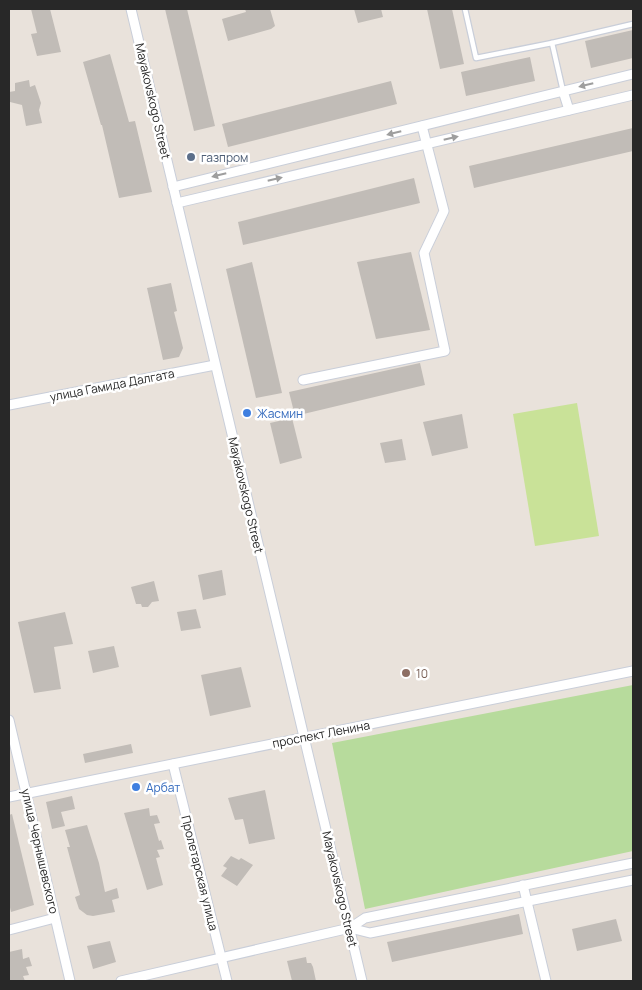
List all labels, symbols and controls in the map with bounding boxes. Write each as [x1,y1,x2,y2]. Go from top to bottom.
street label: Mayakovskogo Street [131,41,175,161]
one-way arrow [578,82,593,90]
one-way arrow [387,129,402,137]
one-way arrow [443,134,458,142]
place label: газпром [201,149,248,166]
marker: газпром [185,151,197,163]
one-way arrow [212,172,227,180]
one-way arrow [268,175,283,183]
street label: улица Гамида Далгата [48,365,176,405]
place label: Жасмин [257,405,303,422]
marker: Жасмин [241,407,253,419]
street label: Mayakovskogo Street [224,435,268,555]
place label: 10 [416,665,428,682]
marker: 10 [400,667,412,679]
street label: проспект Ленина [271,716,371,752]
place label: Арбат [146,779,180,796]
marker: Арбат [130,781,142,793]
street label: улица Чернышевского [17,787,63,915]
street label: Пролетарская улица [177,814,223,932]
street label: Mayakovskogo Street [318,829,362,949]

